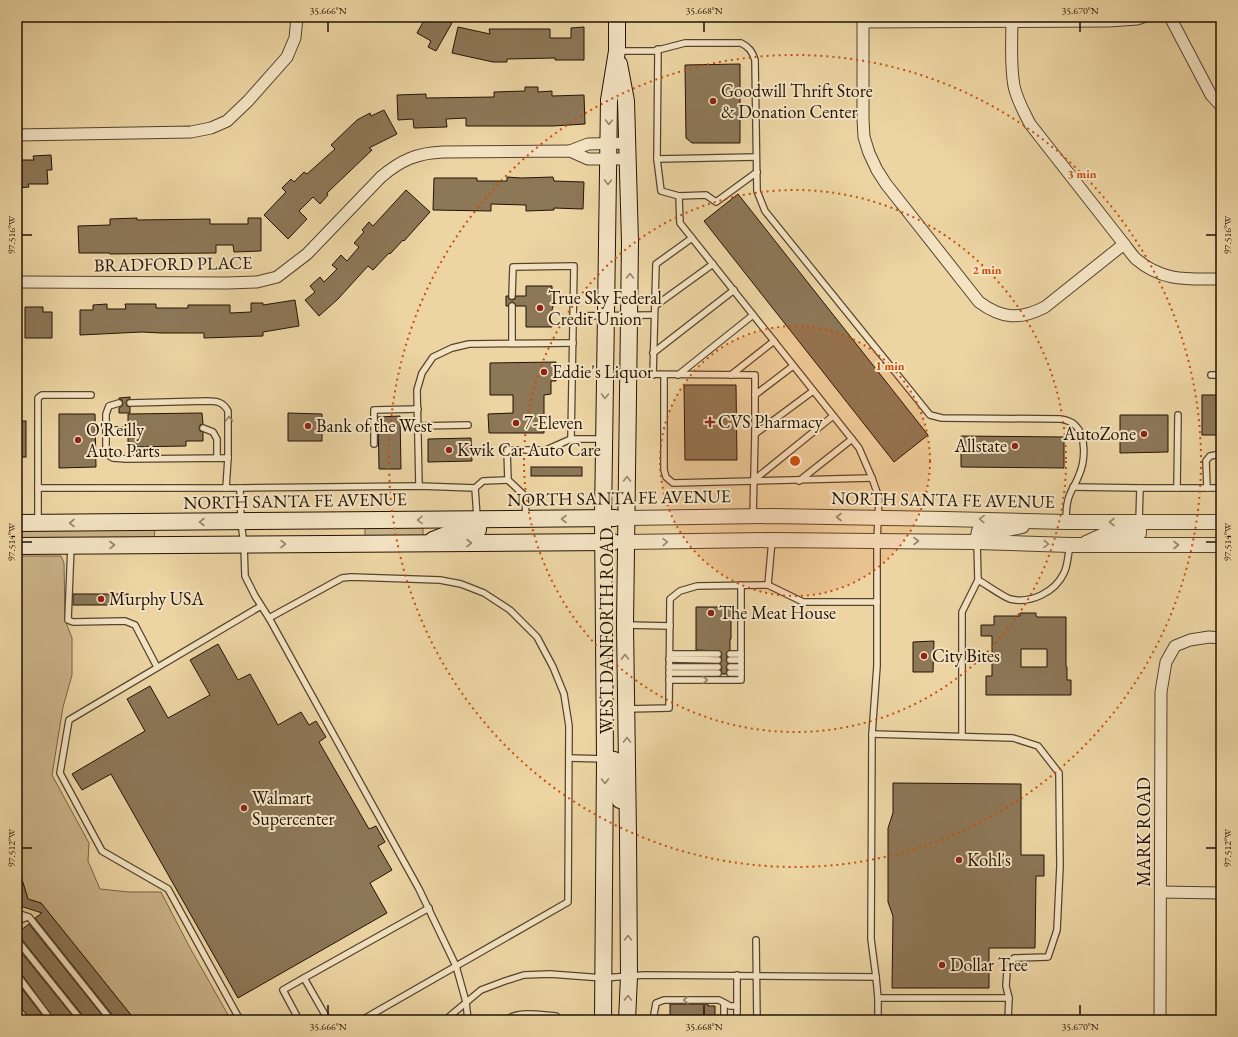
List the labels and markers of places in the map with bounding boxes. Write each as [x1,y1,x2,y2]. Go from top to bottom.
place label: Goodwill Thrift Store & Donation Center [721,79,873,123]
marker: Goodwill Thrift Store & Donation Center [708,96,718,106]
place label: True Sky Federal Credit Union [548,286,662,330]
marker: True Sky Federal Credit Union [535,303,545,313]
place label: Eddie's Liquor [552,360,653,383]
marker: Eddie's Liquor [539,367,549,377]
place label: CVS Pharmacy [718,410,823,433]
place label: 7-Eleven [524,411,584,434]
place label: Bank of the West [316,414,433,437]
marker: CVS Pharmacy [705,417,715,427]
place label: O'Reilly Auto Parts [85,418,160,462]
marker: 7-Eleven [511,418,521,428]
marker: Bank of the West [303,421,313,431]
place label: AutoZone [1062,422,1136,445]
marker: AutoZone [1139,429,1149,439]
place label: Allstate [954,434,1007,457]
marker: O'Reilly Auto Parts [73,435,83,445]
place label: Kwik Car Auto Care [457,438,601,461]
marker: Allstate [1010,441,1020,451]
marker: Kwik Car Auto Care [444,445,454,455]
centre of rings [788,454,802,468]
place label: Murphy USA [109,587,204,610]
marker: Murphy USA [96,594,106,604]
place label: The Meat House [719,601,836,624]
marker: The Meat House [706,608,716,618]
place label: City Bites [932,644,1000,667]
marker: City Bites [919,651,929,661]
place label: Walmart Supercenter [252,786,334,830]
marker: Walmart Supercenter [239,803,249,813]
place label: Kohl's [967,848,1011,871]
marker: Kohl's [954,855,964,865]
place label: Dollar Tree [950,953,1028,976]
marker: Dollar Tree [937,960,947,970]

